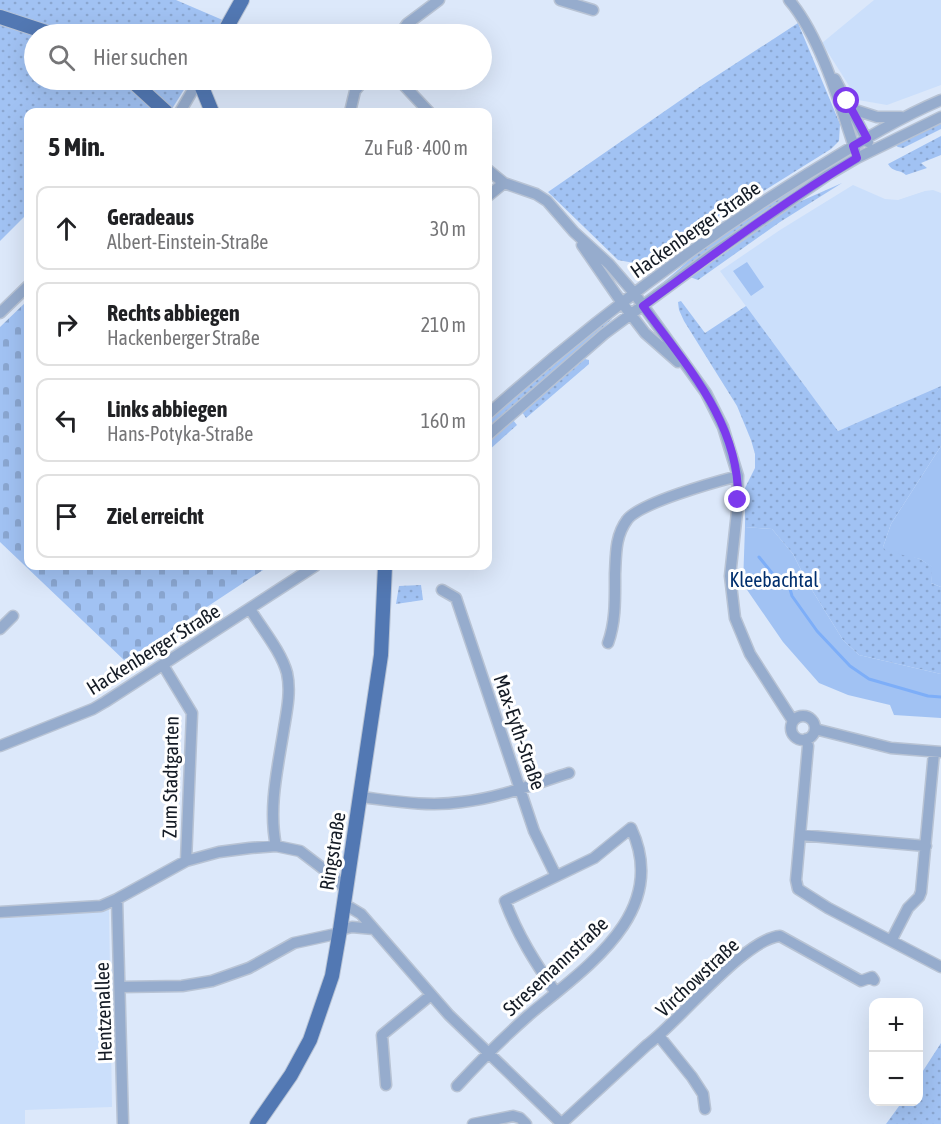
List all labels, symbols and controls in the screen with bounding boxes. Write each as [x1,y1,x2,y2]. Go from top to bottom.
search box [24,24,492,90]
icon: search [45,41,78,74]
text: Hier suchen [93,44,188,70]
route start [833,87,859,113]
text: 5 Min. [48,132,104,162]
text: Zu Fuß · 400 m [365,136,468,159]
street label: Hackenberger Straße [626,176,764,282]
text: Geradeaus [107,204,194,230]
icon: ahead [50,212,83,245]
text: 30 m [430,217,466,240]
text: Albert-Einstein-Straße [107,230,268,253]
text: Rechts abbiegen [107,300,240,326]
icon: right [50,308,83,341]
text: 210 m [421,313,466,336]
text: Hackenberger Straße [107,326,260,349]
text: Links abbiegen [107,396,228,422]
icon: left [50,404,83,437]
text: 160 m [421,409,466,432]
text: Hans-Potyka-Straße [107,422,253,445]
route end [724,486,750,512]
icon: arrive [50,500,83,533]
text: Ziel erreicht [107,503,204,529]
park label: Kleebachtal [729,568,819,591]
street label: Hackenberger Straße [82,599,224,699]
street label: Max-Eyth-Straße [490,671,550,793]
street label: Zum Stadtgarten [157,716,183,838]
street label: Ringstraße [314,810,350,892]
street label: Stresemannstraße [498,912,612,1020]
street label: Virchowstraße [651,933,743,1021]
street label: Hentzenallee [90,962,116,1062]
map controls [869,998,923,1106]
button: + [869,998,923,1052]
button: − [869,1052,923,1106]

